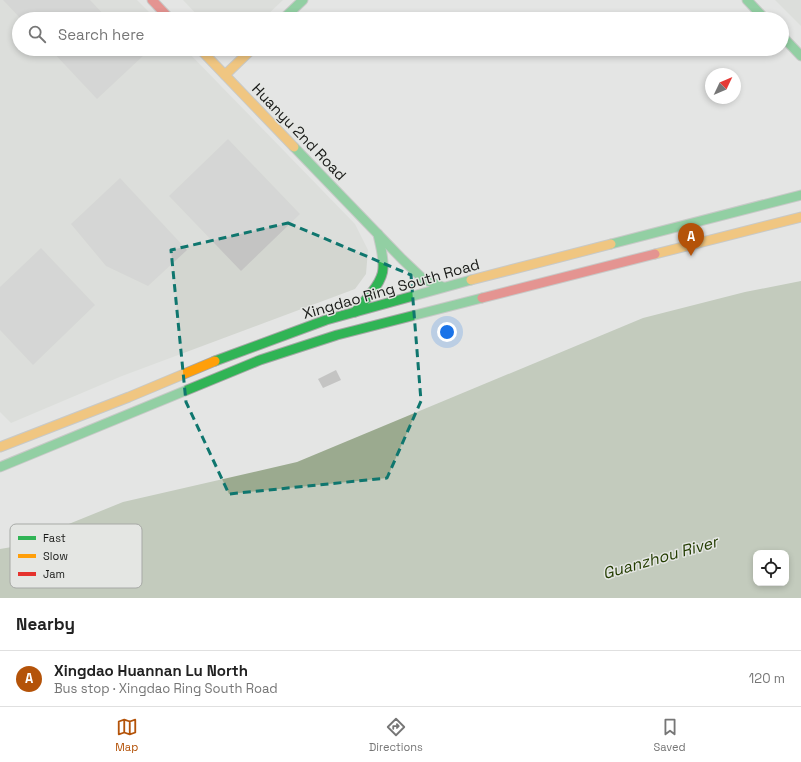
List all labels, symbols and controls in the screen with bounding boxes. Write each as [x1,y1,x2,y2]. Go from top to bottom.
search box [12,12,789,56]
icon: search [26,23,48,45]
text: Search here [58,25,144,44]
north arrow [705,68,741,104]
street label: Huanyu 2nd Road [248,79,350,184]
pin: A [678,223,704,256]
street label: Xingdao Ring South Road [300,254,482,323]
your location [437,322,457,342]
legend [10,524,142,588]
water label: Guanzhou River [600,530,722,584]
text: Fast [43,531,66,545]
text: Slow [43,549,68,563]
map controls [753,550,789,586]
button: locate [753,550,789,586]
text: Jam [43,567,65,581]
text: Nearby [16,613,75,635]
text: Xingdao Huannan Lu North [54,661,248,680]
text: A [25,670,33,687]
text: 120 m [749,670,785,687]
text: Bus stop · Xingdao Ring South Road [54,680,278,697]
tab: Map [115,716,138,754]
tab: Directions [369,716,423,754]
tab: Saved [654,716,686,754]

